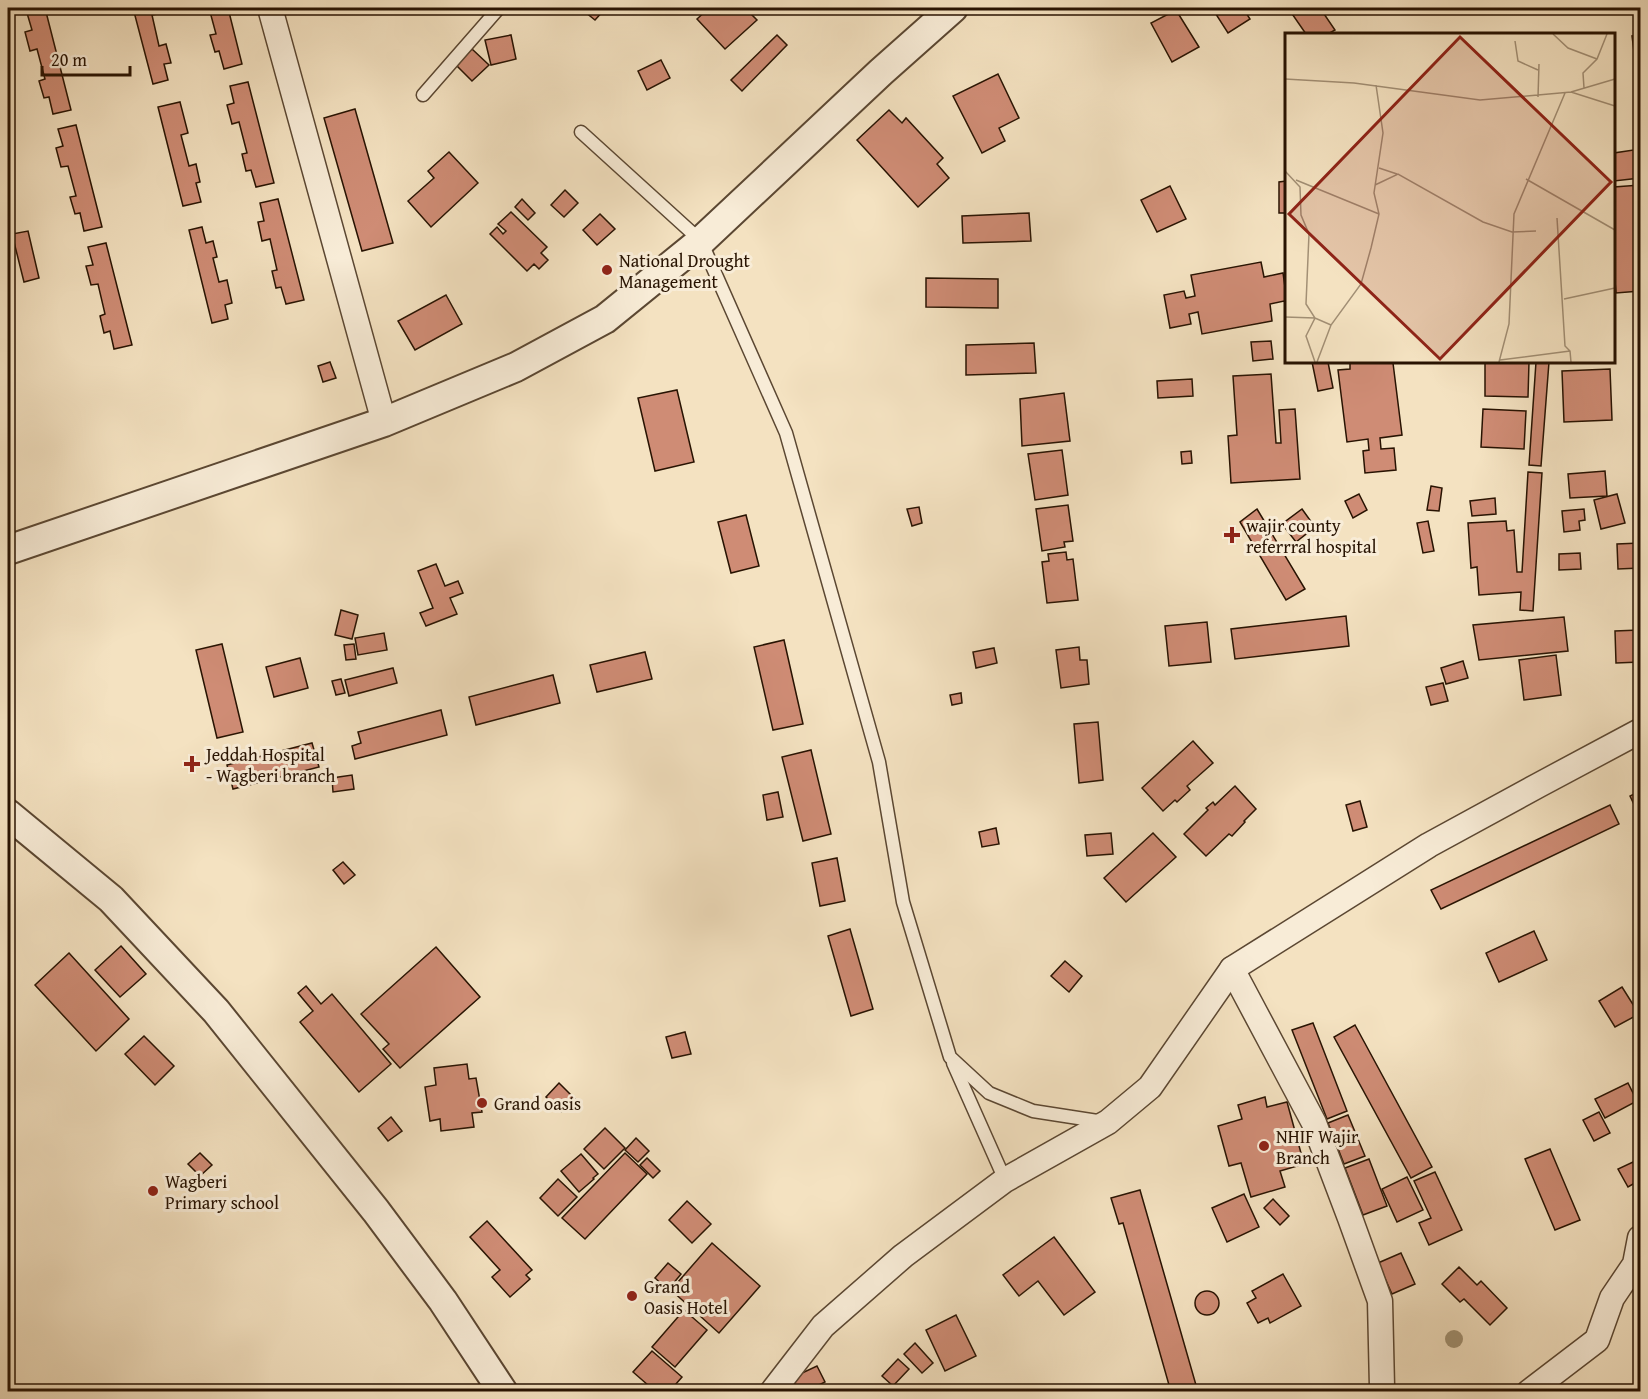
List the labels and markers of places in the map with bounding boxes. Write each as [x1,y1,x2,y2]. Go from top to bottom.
place label: National Drought Management [619,247,751,295]
marker: National Drought Management [600,263,614,277]
place label: wajir county referrral hospital [1246,512,1377,560]
marker: wajir county referrral hospital [1223,526,1241,544]
place label: Jeddah Hospital - Wagberi branch [204,741,335,789]
marker: Jeddah Hospital - Wagberi branch [183,755,201,773]
place label: Grand oasis [494,1090,581,1117]
marker: Grand oasis [475,1096,489,1110]
place label: NHIF Wajir Branch [1276,1123,1359,1171]
marker: NHIF Wajir Branch [1257,1139,1271,1153]
place label: Wagberi Primary school [165,1168,279,1216]
marker: Wagberi Primary school [146,1184,160,1198]
place label: Grand Oasis Hotel [644,1273,728,1321]
marker: Grand Oasis Hotel [625,1289,639,1303]

